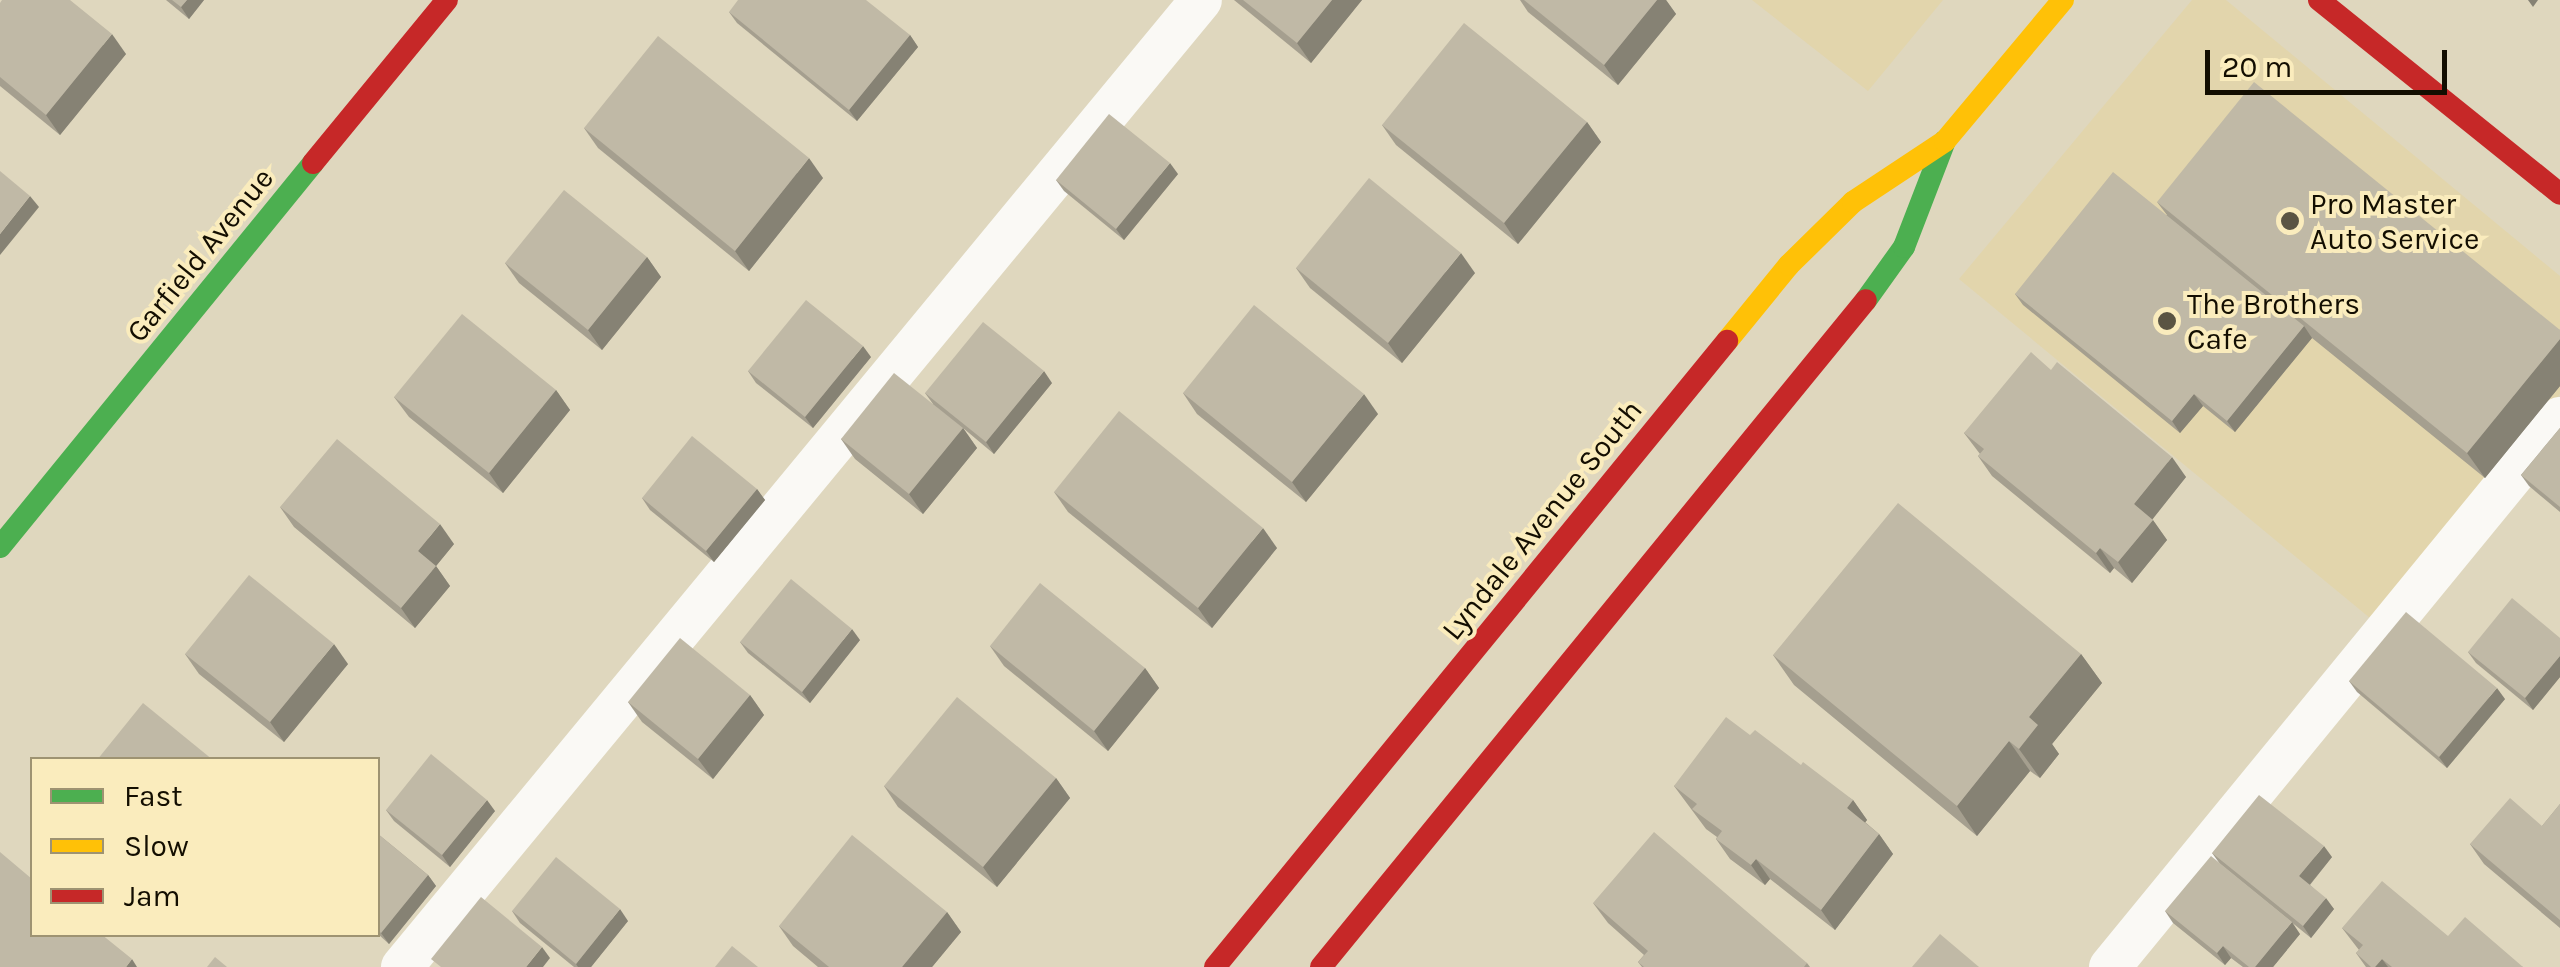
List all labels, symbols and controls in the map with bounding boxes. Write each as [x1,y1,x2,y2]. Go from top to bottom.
scale bar [2210,30,2452,92]
text: 20 m [2222,49,2292,85]
street label: Garfield Avenue [119,161,281,349]
place label: Pro Master Auto Service [2310,186,2479,256]
marker: Pro Master Auto Service [2279,210,2301,232]
place label: The Brothers Cafe [2187,286,2360,356]
marker: The Brothers Cafe [2156,310,2178,332]
street label: Lyndale Avenue South [1434,393,1650,647]
legend [30,757,380,937]
text: Fast [124,778,183,814]
text: Slow [124,828,189,864]
text: Jam [124,878,181,914]

